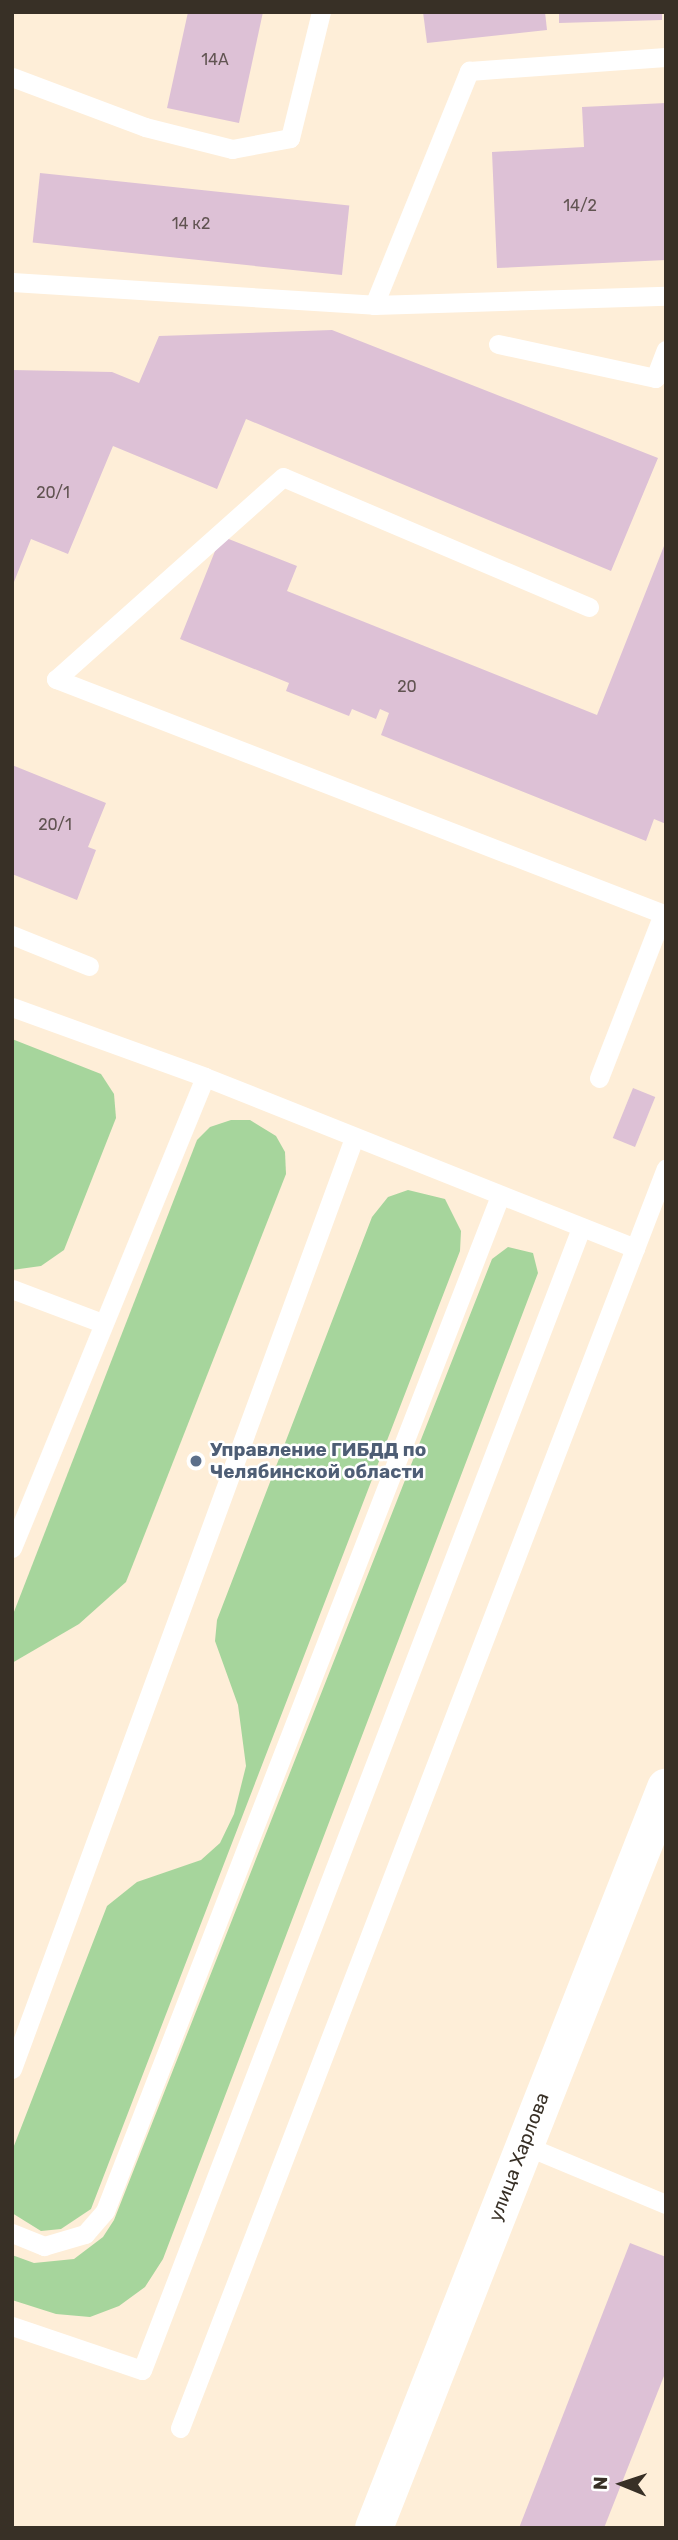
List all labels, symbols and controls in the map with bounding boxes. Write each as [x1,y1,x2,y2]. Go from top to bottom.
house number: 14А [201,50,229,70]
house number: 14/2 [563,196,597,216]
house number: 14 к2 [172,214,210,234]
house number: 20/1 [36,483,70,503]
house number: 20 [397,677,417,697]
house number: 20/1 [38,815,72,835]
place label: Управление ГИБДД по Челябинской области [210,1439,426,1483]
marker: Управление ГИБДД по Челябинской области [188,1453,204,1469]
street label: улица Харлова [484,2089,554,2225]
north arrow [587,2449,657,2519]
text: N [589,2476,612,2490]

